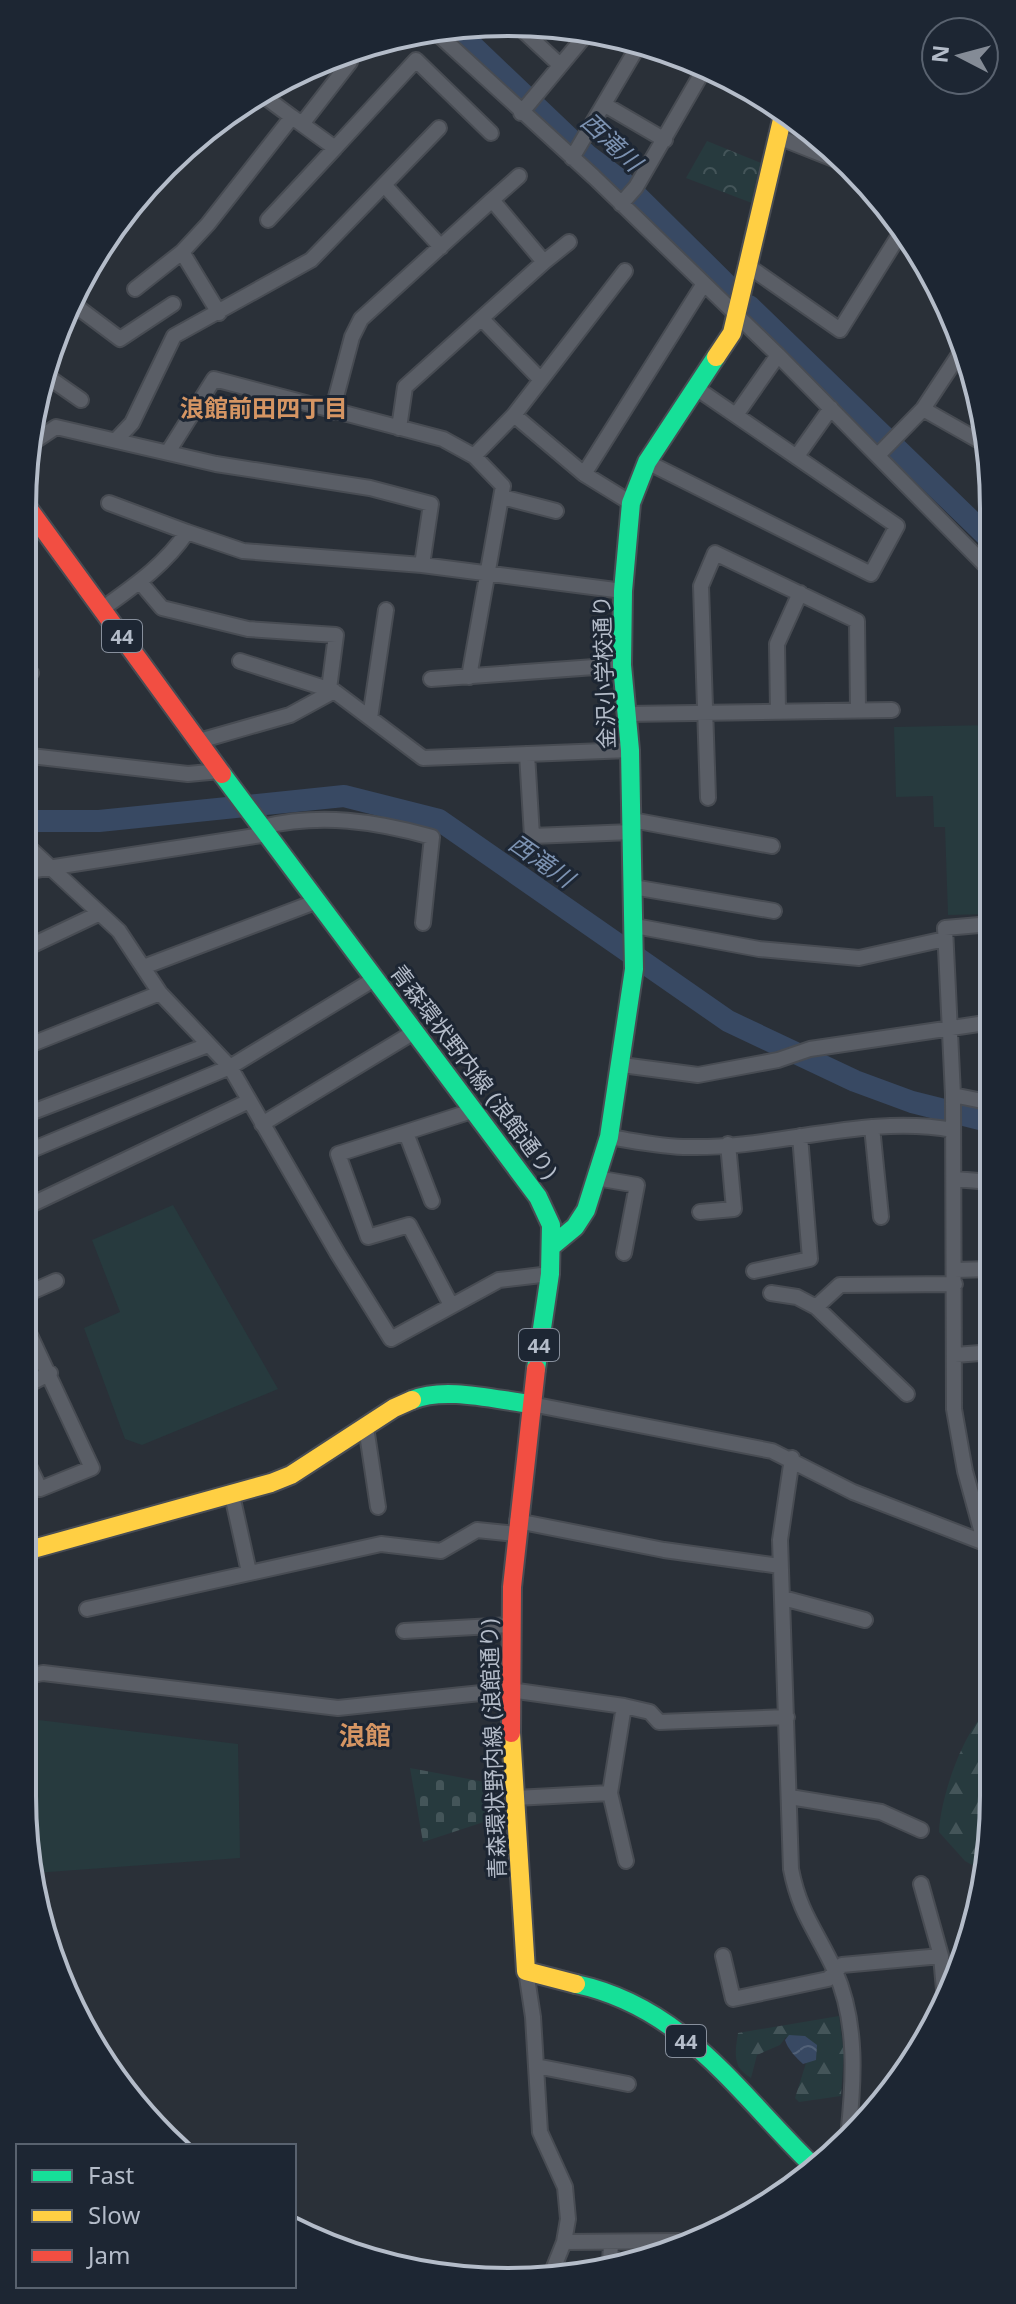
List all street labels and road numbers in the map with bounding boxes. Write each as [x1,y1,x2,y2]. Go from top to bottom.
street label: 金沢小学校通り [585,595,621,749]
road number: 44 [102,620,142,652]
street label: 青森環状野内線 (浪館通り) [385,958,565,1184]
road number: 44 [519,1329,559,1361]
street label: 青森環状野内線 (浪館通り) [472,1618,512,1880]
road number: 44 [666,2025,706,2057]

